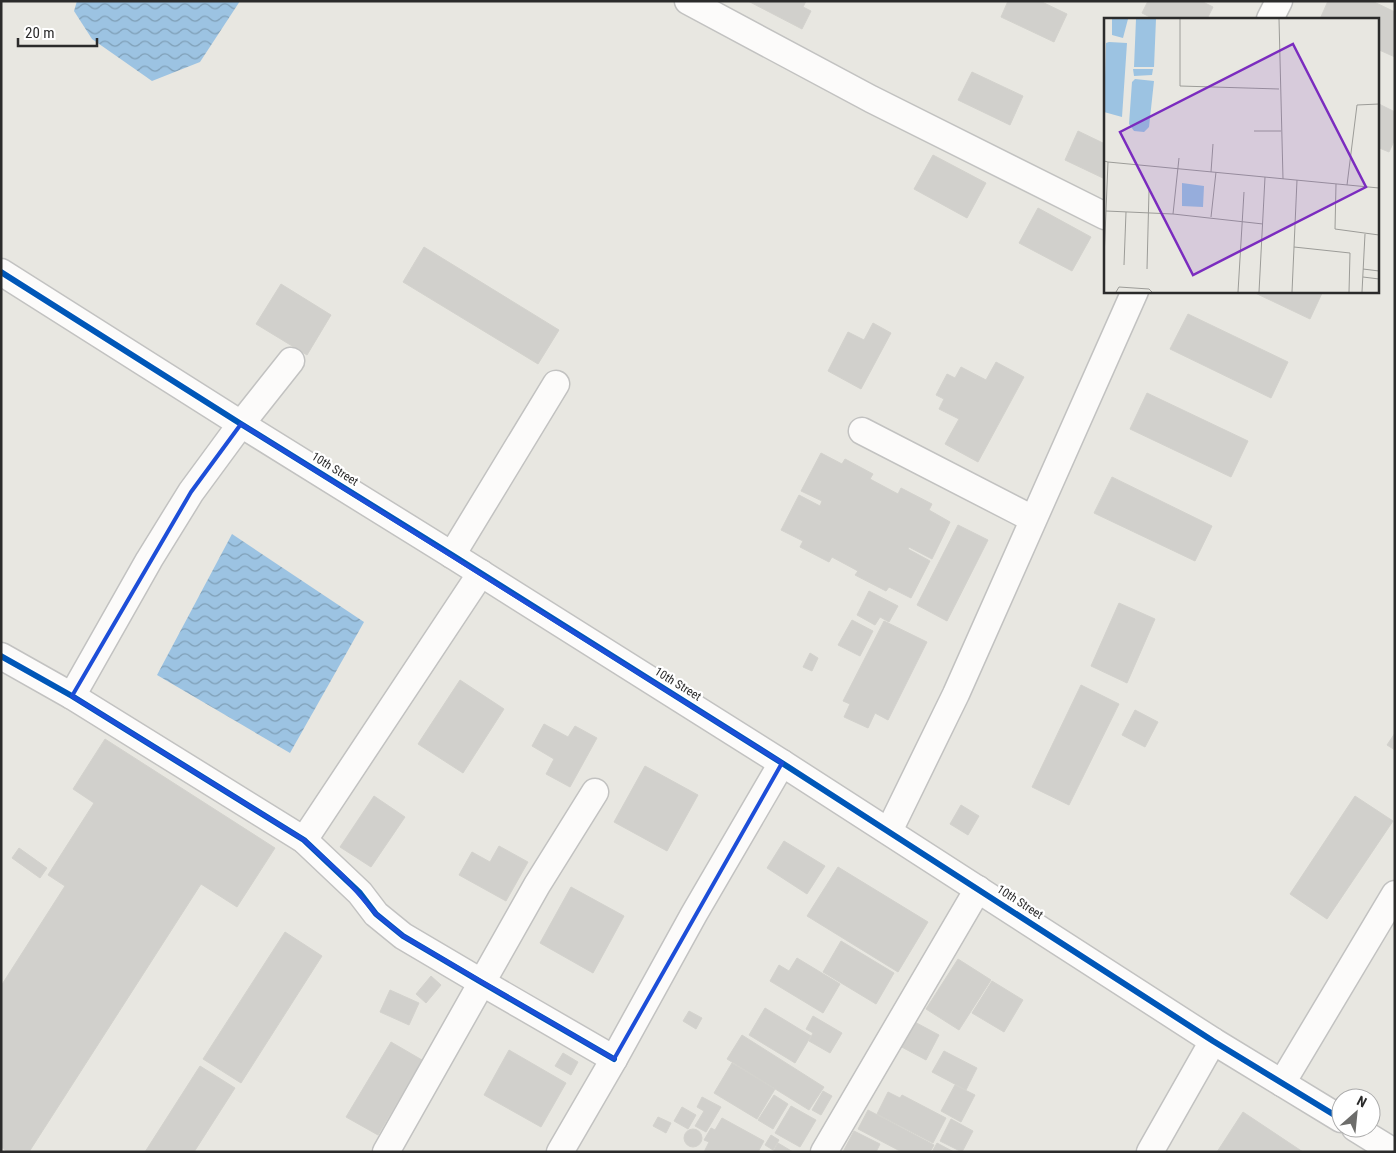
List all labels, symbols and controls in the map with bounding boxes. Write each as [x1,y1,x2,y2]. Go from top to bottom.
scale bar [18,15,96,47]
inset map [1104,18,1378,292]
text: 20 m [25,24,55,42]
street label: 10th Street [309,449,361,489]
street label: 10th Street [652,664,704,704]
street label: 10th Street [994,882,1046,922]
north arrow [1331,1088,1381,1138]
text: N [1354,1092,1369,1110]

